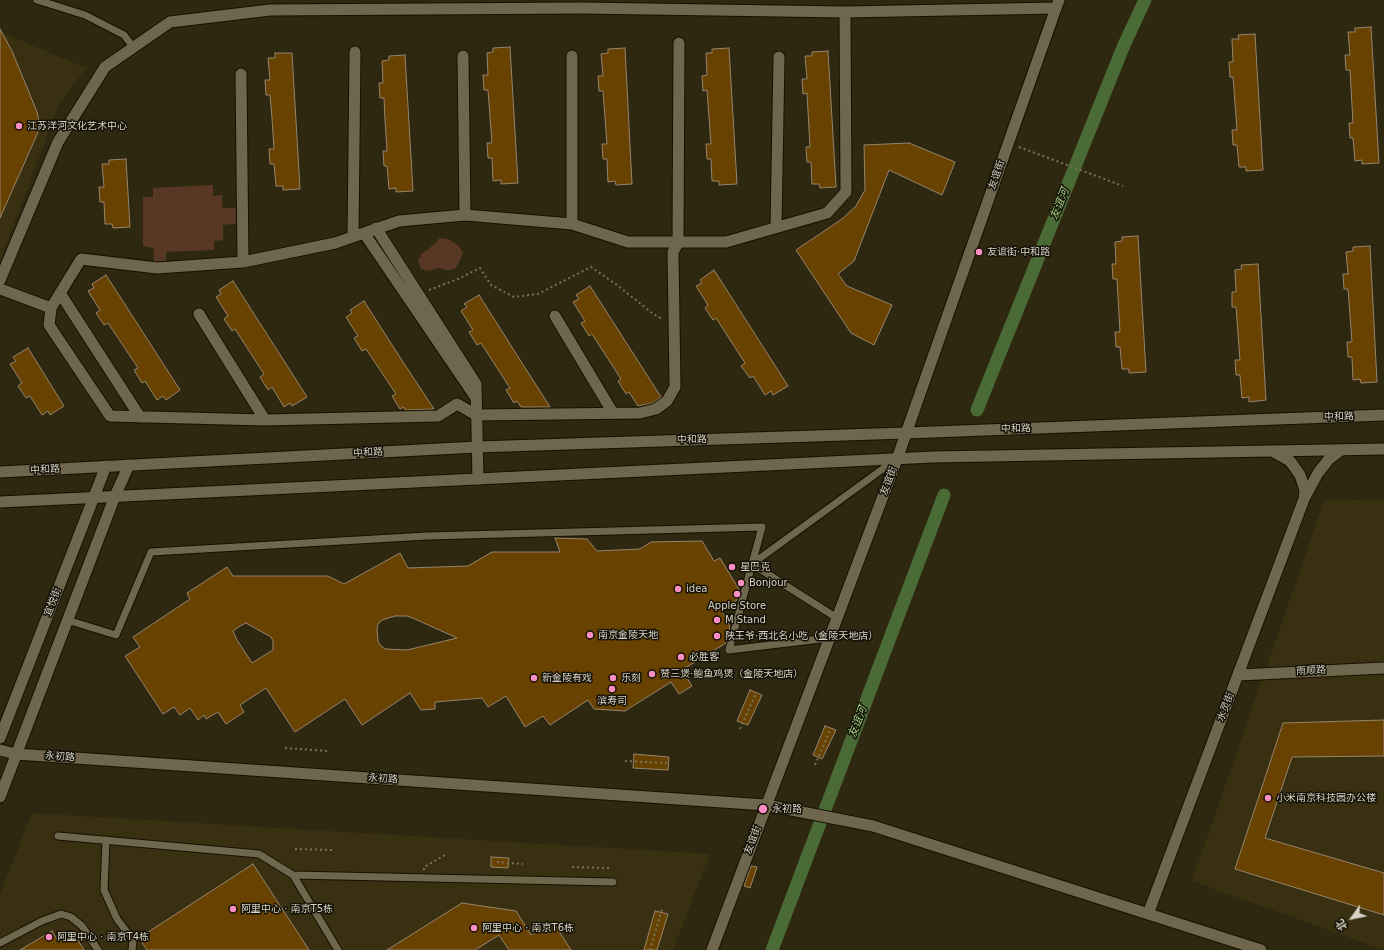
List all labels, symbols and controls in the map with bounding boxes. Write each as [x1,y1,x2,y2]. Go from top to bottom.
place label: 江苏洋河文化艺术中心 [27,120,127,132]
marker: 江苏洋河文化艺术中心 [14,121,24,131]
street label: 友谊街 [986,159,1008,191]
water label: 友谊河 [1048,186,1072,222]
place label: 友谊街·中和路 [987,246,1050,258]
marker: 友谊街·中和路 [974,247,984,257]
street label: 中和路 [1324,410,1354,424]
street label: 中和路 [1001,422,1031,436]
street label: 中和路 [677,433,707,447]
street label: 中和路 [353,446,383,460]
street label: 中和路 [30,463,60,477]
street label: 友谊街 [878,465,900,497]
place label: 星巴克 [740,561,770,573]
marker: 星巴克 [727,562,737,572]
place label: Bonjour [749,577,788,589]
marker: Bonjour [736,578,746,588]
place label: idea [686,583,707,595]
marker: idea [673,584,683,594]
street label: 宜悦街 [42,586,64,618]
marker: Apple Store [732,589,742,599]
place label: Apple Store [708,600,766,612]
place label: M Stand [725,614,766,626]
marker: M Stand [712,615,722,625]
place label: 南京金陵天地 [598,629,658,641]
marker: 南京金陵天地 [585,630,595,640]
place label: 陕王爷·西北名小吃（金陵天地店） [725,630,878,642]
marker: 陕王爷·西北名小吃（金陵天地店） [712,631,722,641]
place label: 必胜客 [689,651,719,663]
marker: 必胜客 [676,652,686,662]
street label: 雨顺路 [1296,664,1326,678]
place label: 赞三煲·鲍鱼鸡煲（金陵天地店） [660,668,803,680]
marker: 赞三煲·鲍鱼鸡煲（金陵天地店） [647,669,657,679]
place label: 新金陵有戏 [542,672,592,684]
place label: 乐刻 [621,672,641,684]
marker: 新金陵有戏 [529,673,539,683]
marker: 乐刻 [608,673,618,683]
marker: 滨寿司 [607,684,617,694]
street label: 水灵街 [1215,691,1237,723]
place label: 滨寿司 [597,695,627,707]
water label: 友谊河 [846,704,870,740]
street label: 永初路 [45,750,75,764]
street label: 永初路 [368,772,398,786]
place label: 小米南京科技园办公楼 [1276,792,1376,804]
marker: 小米南京科技园办公楼 [1263,793,1273,803]
marker: 永初路 [757,803,769,815]
place label: 永初路 [772,803,802,815]
street label: 友谊街 [742,824,764,856]
north arrow [1332,898,1372,938]
place label: 阿里中心 · 南京T5栋 [241,903,333,915]
marker: 阿里中心 · 南京T5栋 [228,904,238,914]
text: 北 [1333,917,1350,933]
place label: 阿里中心 · 南京T6栋 [482,922,574,934]
marker: 阿里中心 · 南京T6栋 [469,923,479,933]
place label: 阿里中心 · 南京T4栋 [57,931,149,943]
marker: 阿里中心 · 南京T4栋 [44,932,54,942]

